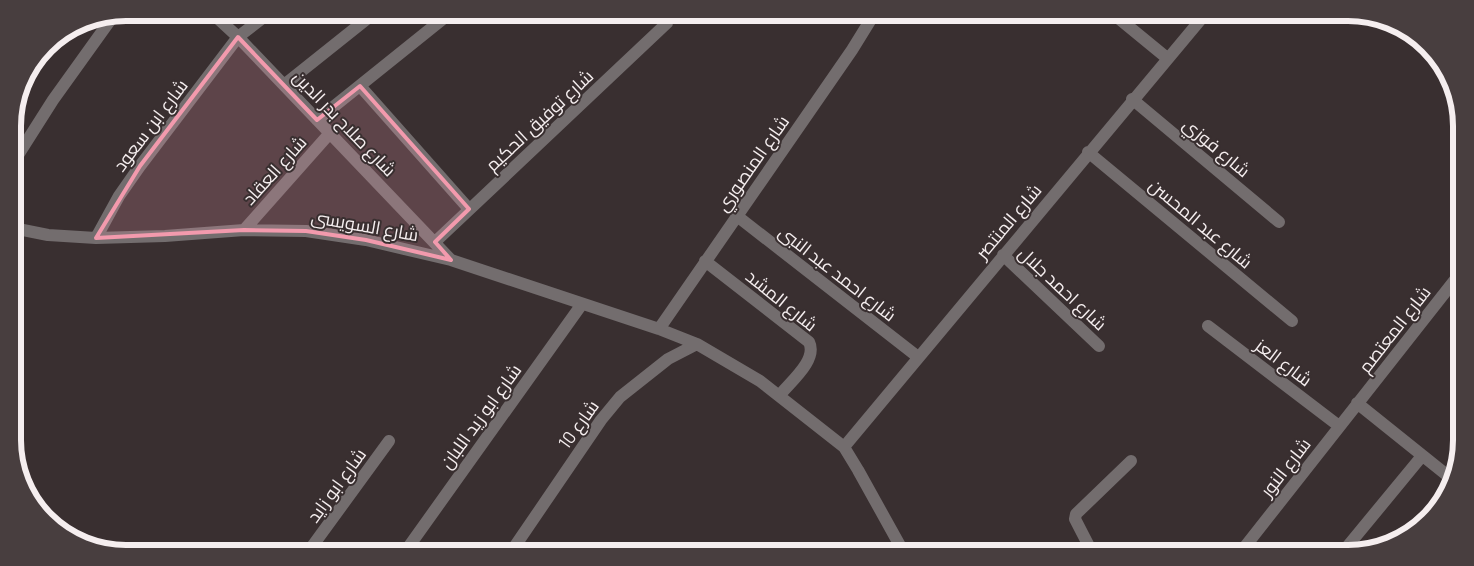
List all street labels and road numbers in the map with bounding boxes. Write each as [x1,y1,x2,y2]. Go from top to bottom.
street label: شارع توفيق الحكيم [481,64,599,177]
street label: شارع صلاح بدر الدين [287,65,401,182]
street label: شارع ابن سعود [108,75,193,177]
street label: شارع المنصوري [711,111,797,218]
street label: شارع فوزي [1176,113,1255,184]
street label: شارع العقاد [237,131,312,210]
street label: شارع عبد المحسن [1144,173,1257,274]
street label: شارع المنتصر [970,179,1047,265]
street label: شارع السويسى [309,205,420,247]
street label: شارع احمد عبد النبى [774,220,901,327]
street label: شارع احمد جلال [1013,242,1112,336]
street label: شارع المشد [741,265,822,337]
street label: شارع المعتصم [1353,281,1436,378]
street label: شارع العز [1249,333,1317,392]
street label: شارع ابو زيد اللبان [435,359,527,474]
street label: شارع 10 [553,395,605,454]
street label: شارع النور [1255,433,1316,503]
street label: شارع ابو زايد [302,444,372,527]

